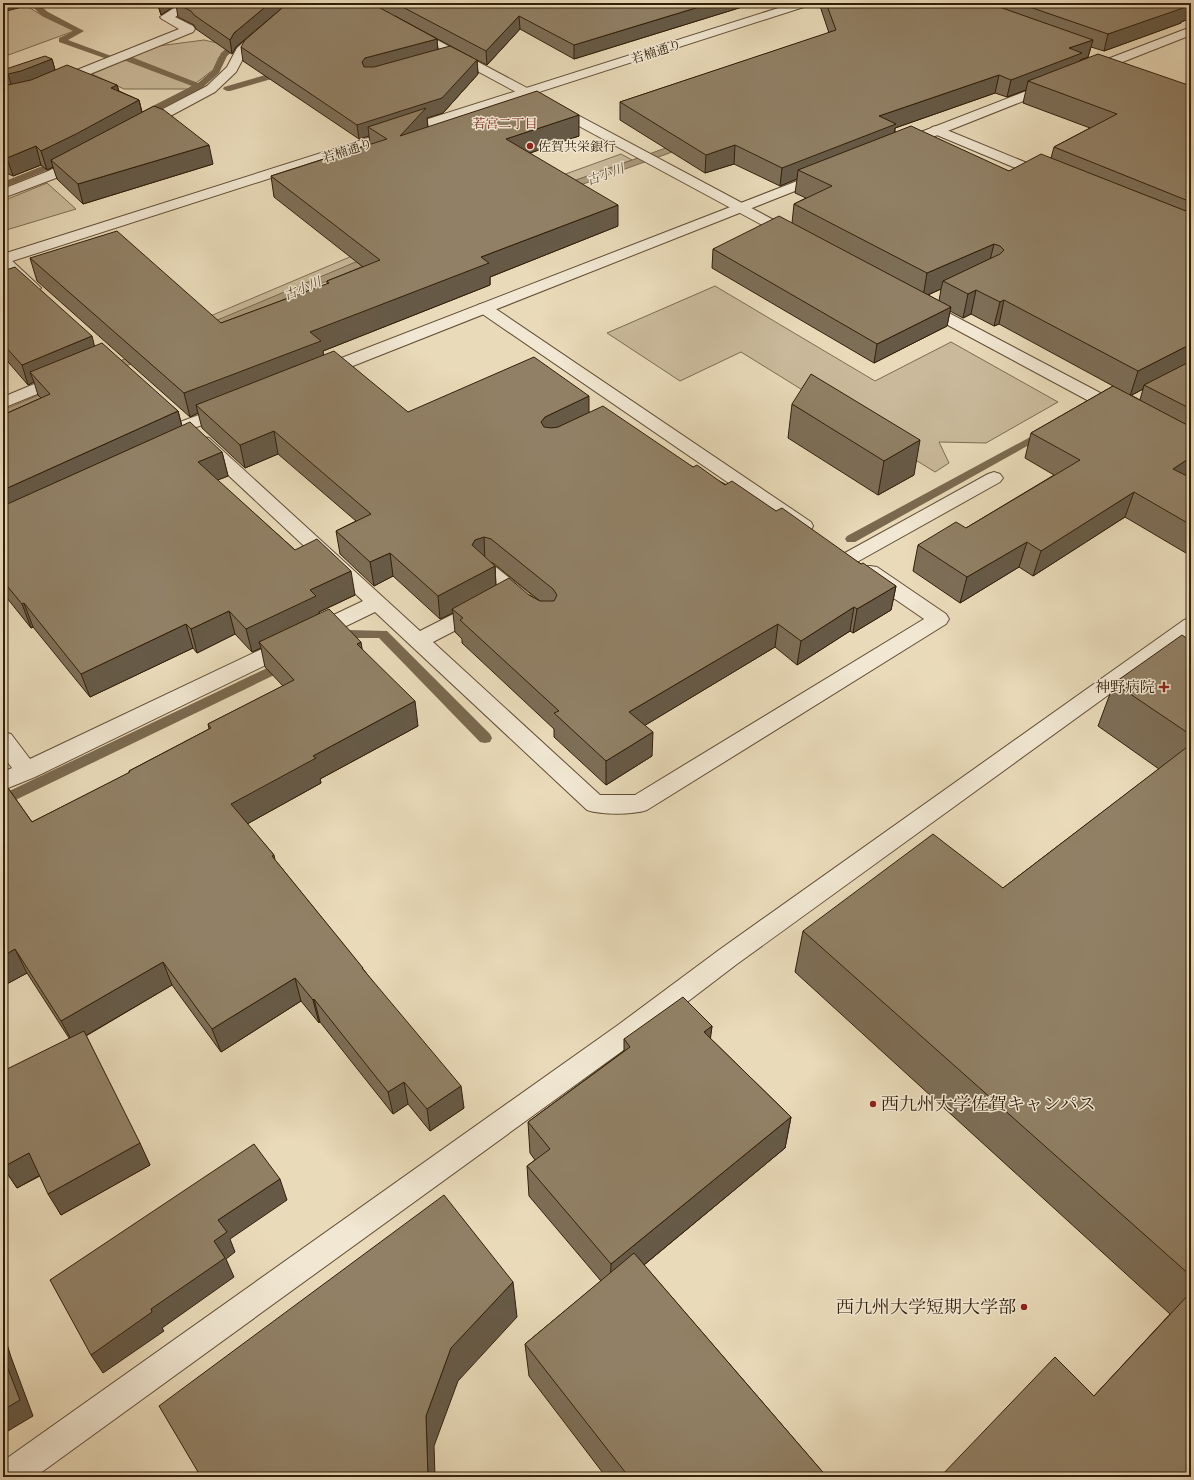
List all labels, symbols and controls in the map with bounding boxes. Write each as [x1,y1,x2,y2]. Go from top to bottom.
street label: 若楠通り [629,36,684,69]
district label: 若宮二丁目 [472,116,538,134]
street label: 若楠通り [320,135,375,168]
place label: 佐賀共栄銀行 [538,139,616,157]
marker: 佐賀共栄銀行 [525,141,535,151]
water label: 古小川 [584,160,629,191]
water label: 古小川 [281,273,326,306]
place label: 神野病院 [1095,678,1155,699]
marker: 神野病院 [1158,681,1170,693]
place label: 西九州大学佐賀キャンパス [881,1093,1096,1119]
marker: 西九州大学佐賀キャンパス [868,1099,878,1109]
place label: 西九州大学短期大学部 [836,1296,1016,1322]
marker: 西九州大学短期大学部 [1019,1302,1029,1312]

